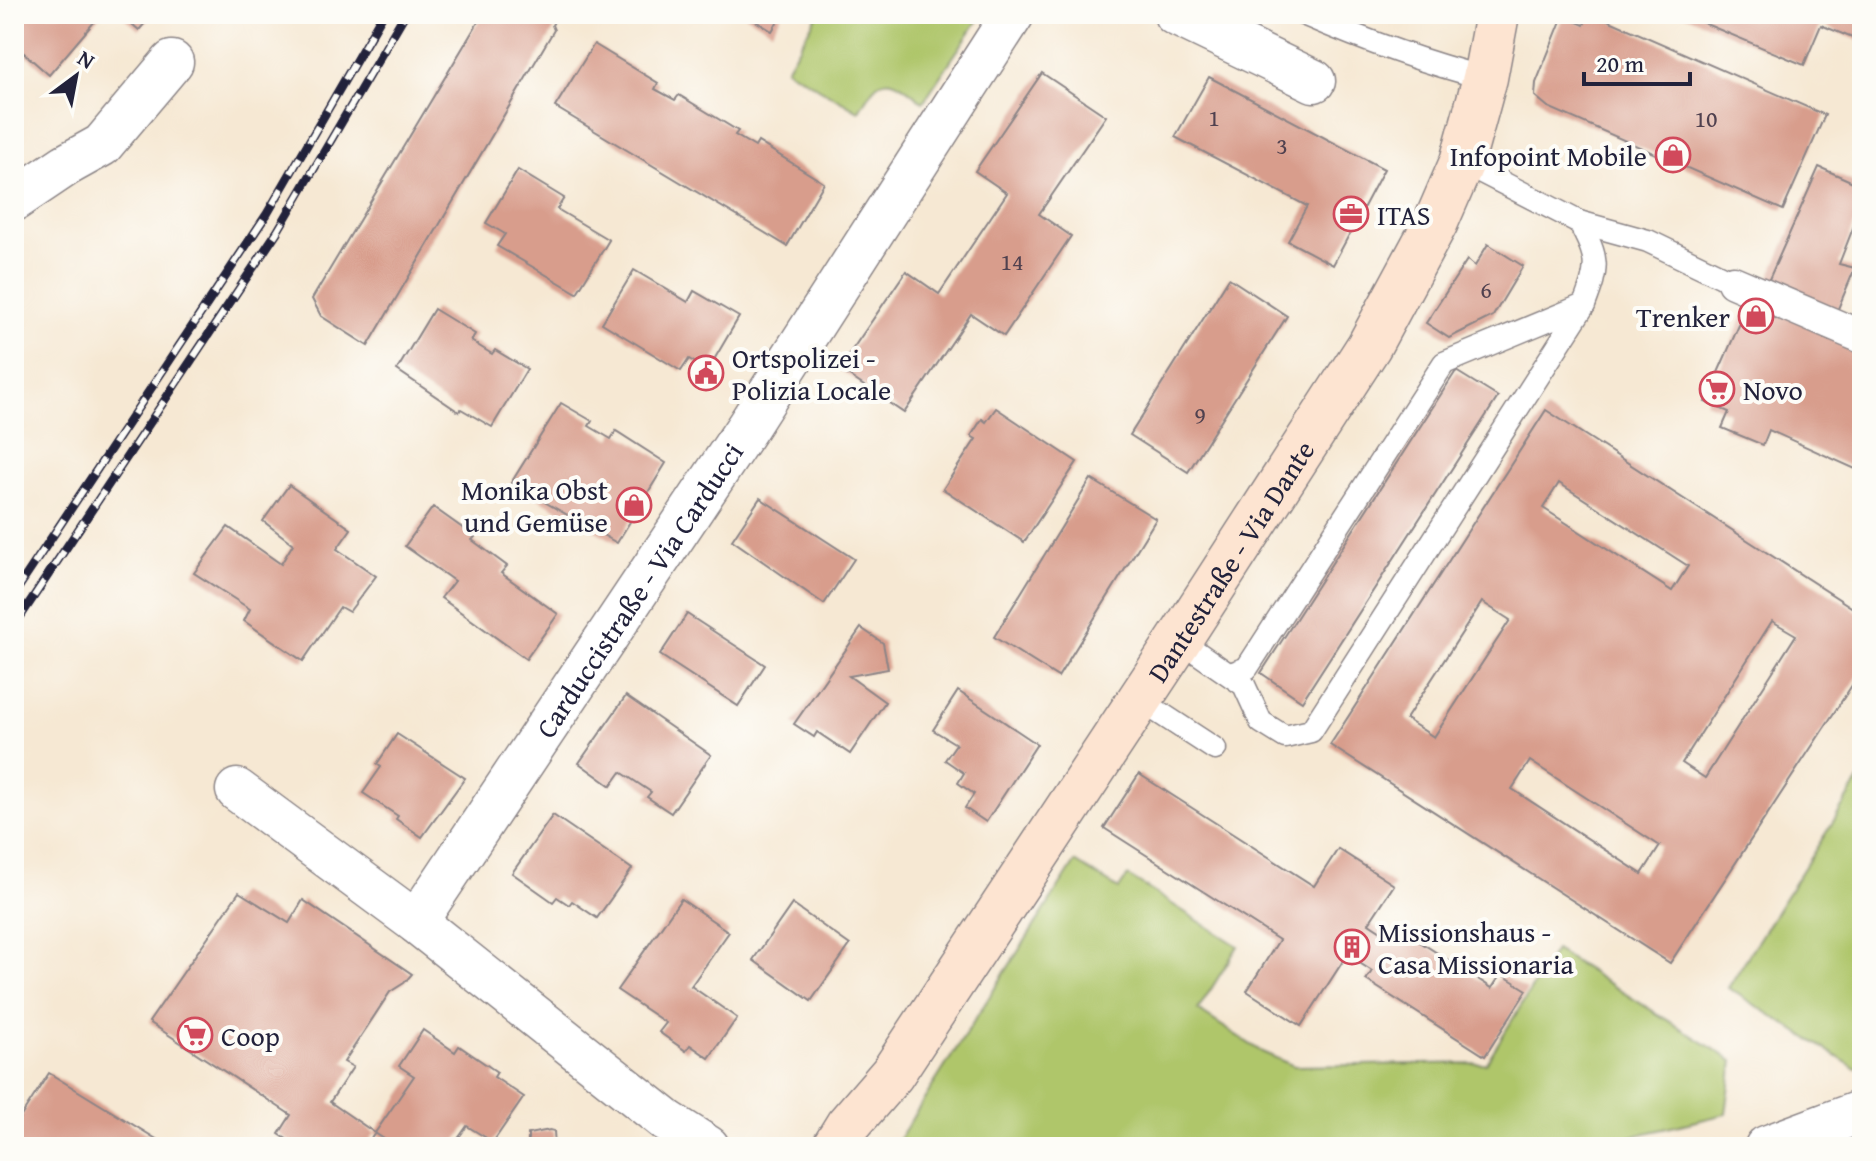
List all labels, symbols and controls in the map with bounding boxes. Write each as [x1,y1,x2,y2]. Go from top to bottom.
north arrow [36,36,116,116]
scale bar [1584,36,1690,86]
text: N [72,42,102,77]
text: 20 m [1596,46,1644,81]
house number: 1 [1208,100,1220,135]
house number: 10 [1694,101,1718,136]
house number: 3 [1276,128,1288,163]
place label: Infopoint Mobile [1450,135,1647,176]
shop icon: Infopoint Mobile [1654,136,1692,174]
place label: ITAS [1377,194,1430,235]
office icon: ITAS [1332,195,1370,233]
house number: 14 [1000,244,1024,279]
house number: 6 [1480,272,1492,307]
place label: Trenker [1636,296,1730,337]
shop icon: Trenker [1737,297,1775,335]
place label: Ortspolizei - Polizia Locale [732,337,891,410]
public building icon: Ortspolizei - Polizia Locale [687,354,725,392]
place label: Novo [1743,369,1803,410]
supermarket icon: Novo [1698,370,1736,408]
house number: 9 [1194,397,1206,432]
street label: Dantestraße - Via Dante [1136,432,1324,690]
street label: Carduccistraße - Via Carducci [525,434,752,745]
place label: Monika Obst und Gemüse [461,469,608,542]
shop icon: Monika Obst und Gemüse [615,486,653,524]
place label: Missionshaus - Casa Missionaria [1378,911,1575,984]
building icon: Missionshaus - Casa Missionaria [1333,928,1371,966]
place label: Coop [221,1015,280,1056]
supermarket icon: Coop [176,1016,214,1054]

